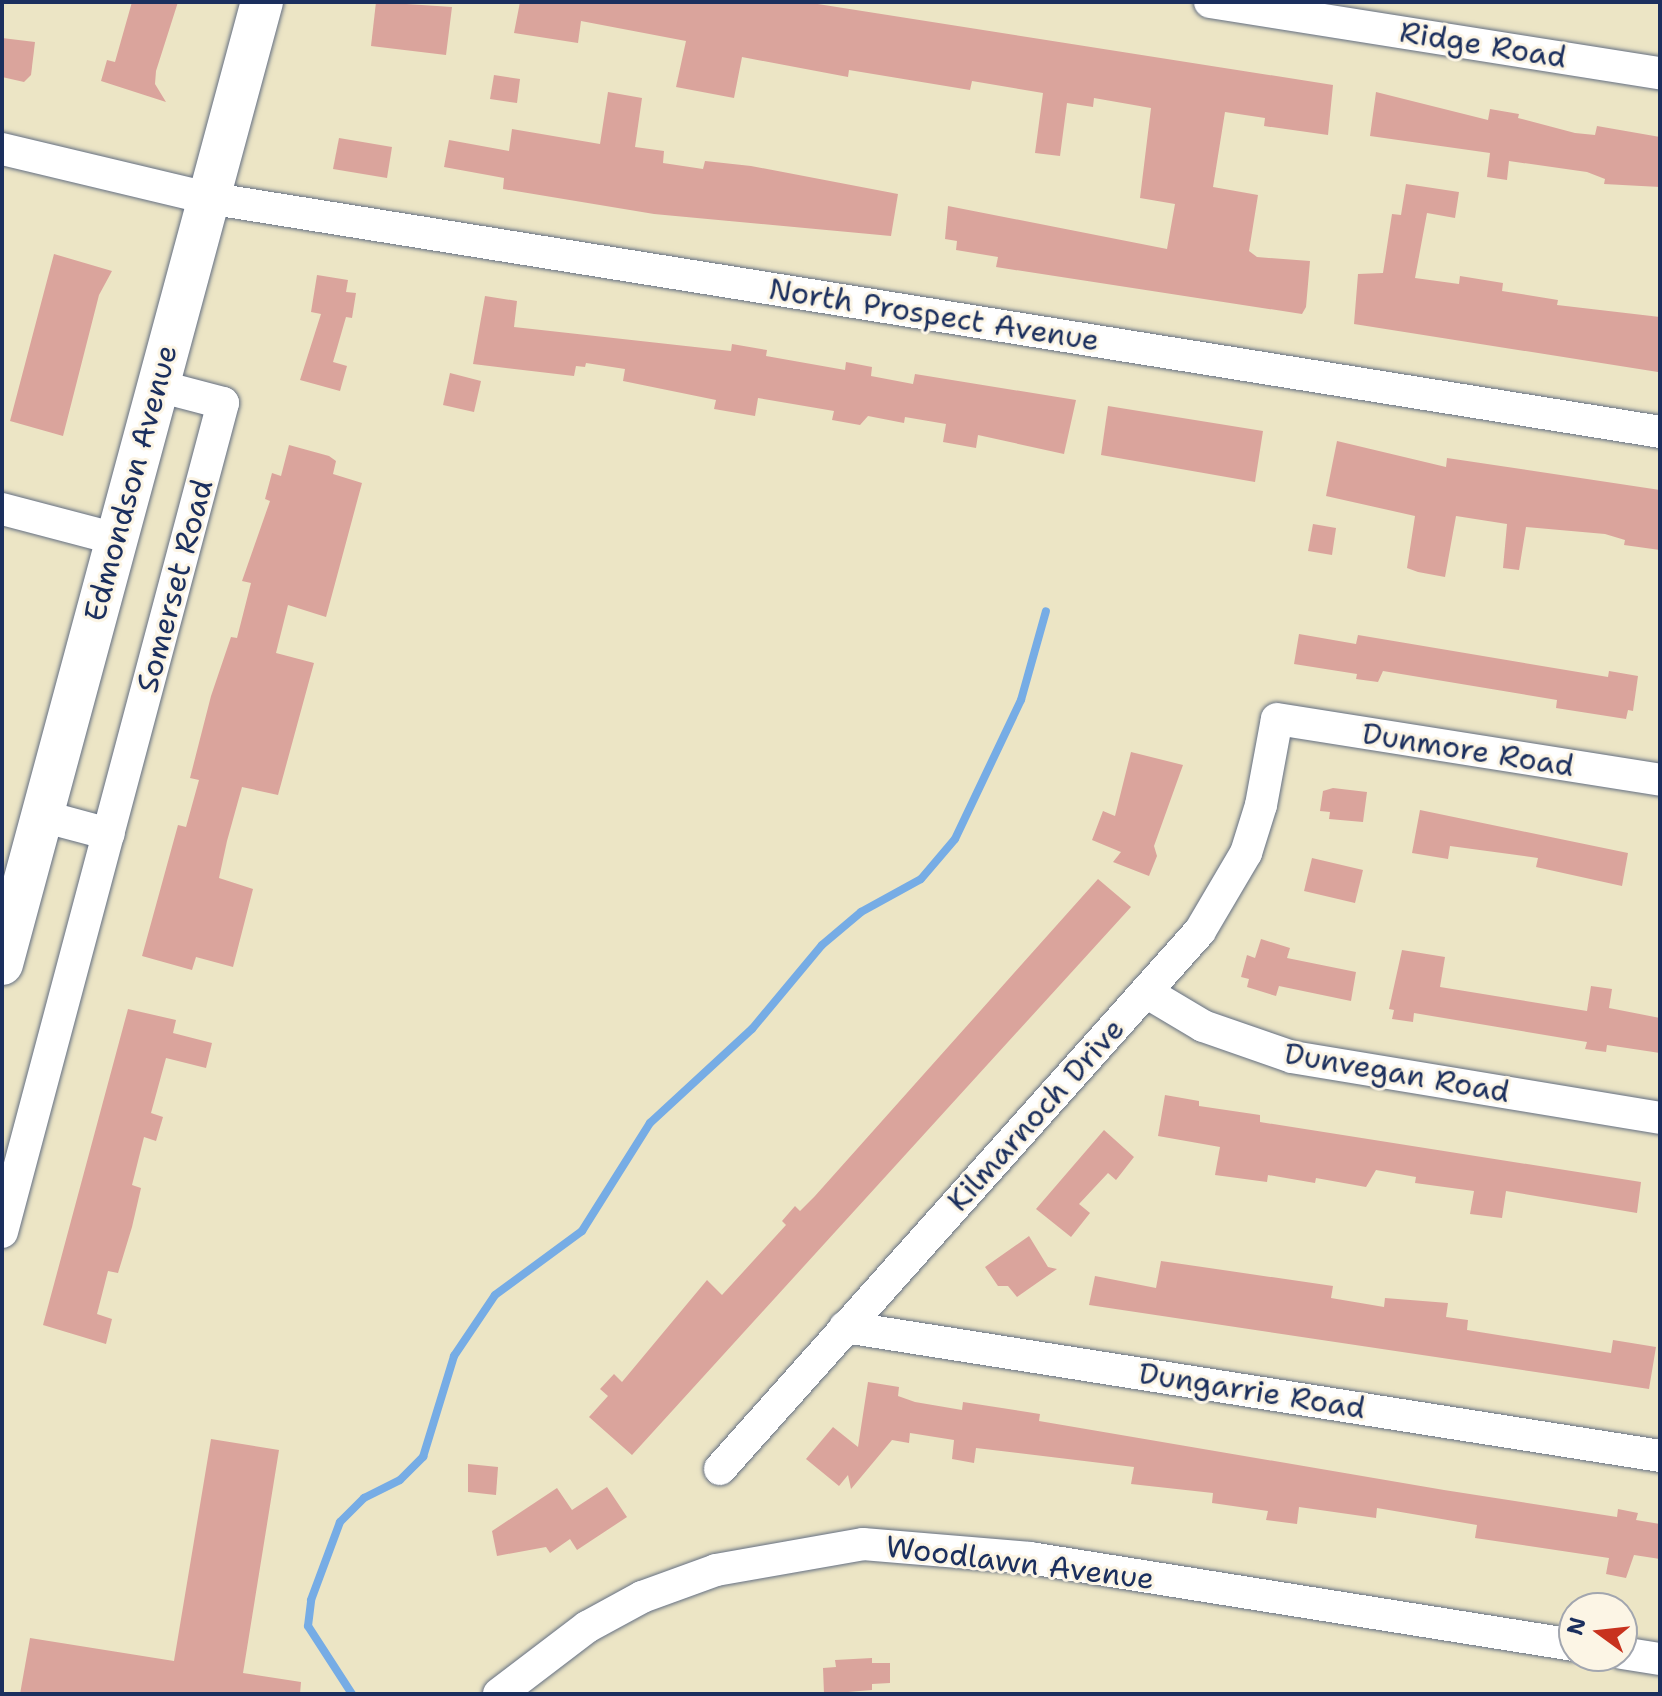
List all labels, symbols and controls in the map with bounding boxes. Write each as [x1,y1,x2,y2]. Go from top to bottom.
street label: Ridge Road [1397,14,1569,76]
street label: North Prospect Avenue [766,271,1102,359]
street label: Edmondson Avenue [77,341,185,625]
street label: Somerset Road [129,476,221,696]
street label: Dunmore Road [1360,715,1576,785]
street label: Kilmarnoch Drive [940,1011,1132,1219]
street label: Dunvegan Road [1282,1035,1512,1111]
street label: Dungarrie Road [1136,1355,1368,1427]
street label: Woodlawn Avenue [884,1529,1156,1597]
north arrow [1558,1592,1638,1672]
text: N [1560,1614,1593,1638]

